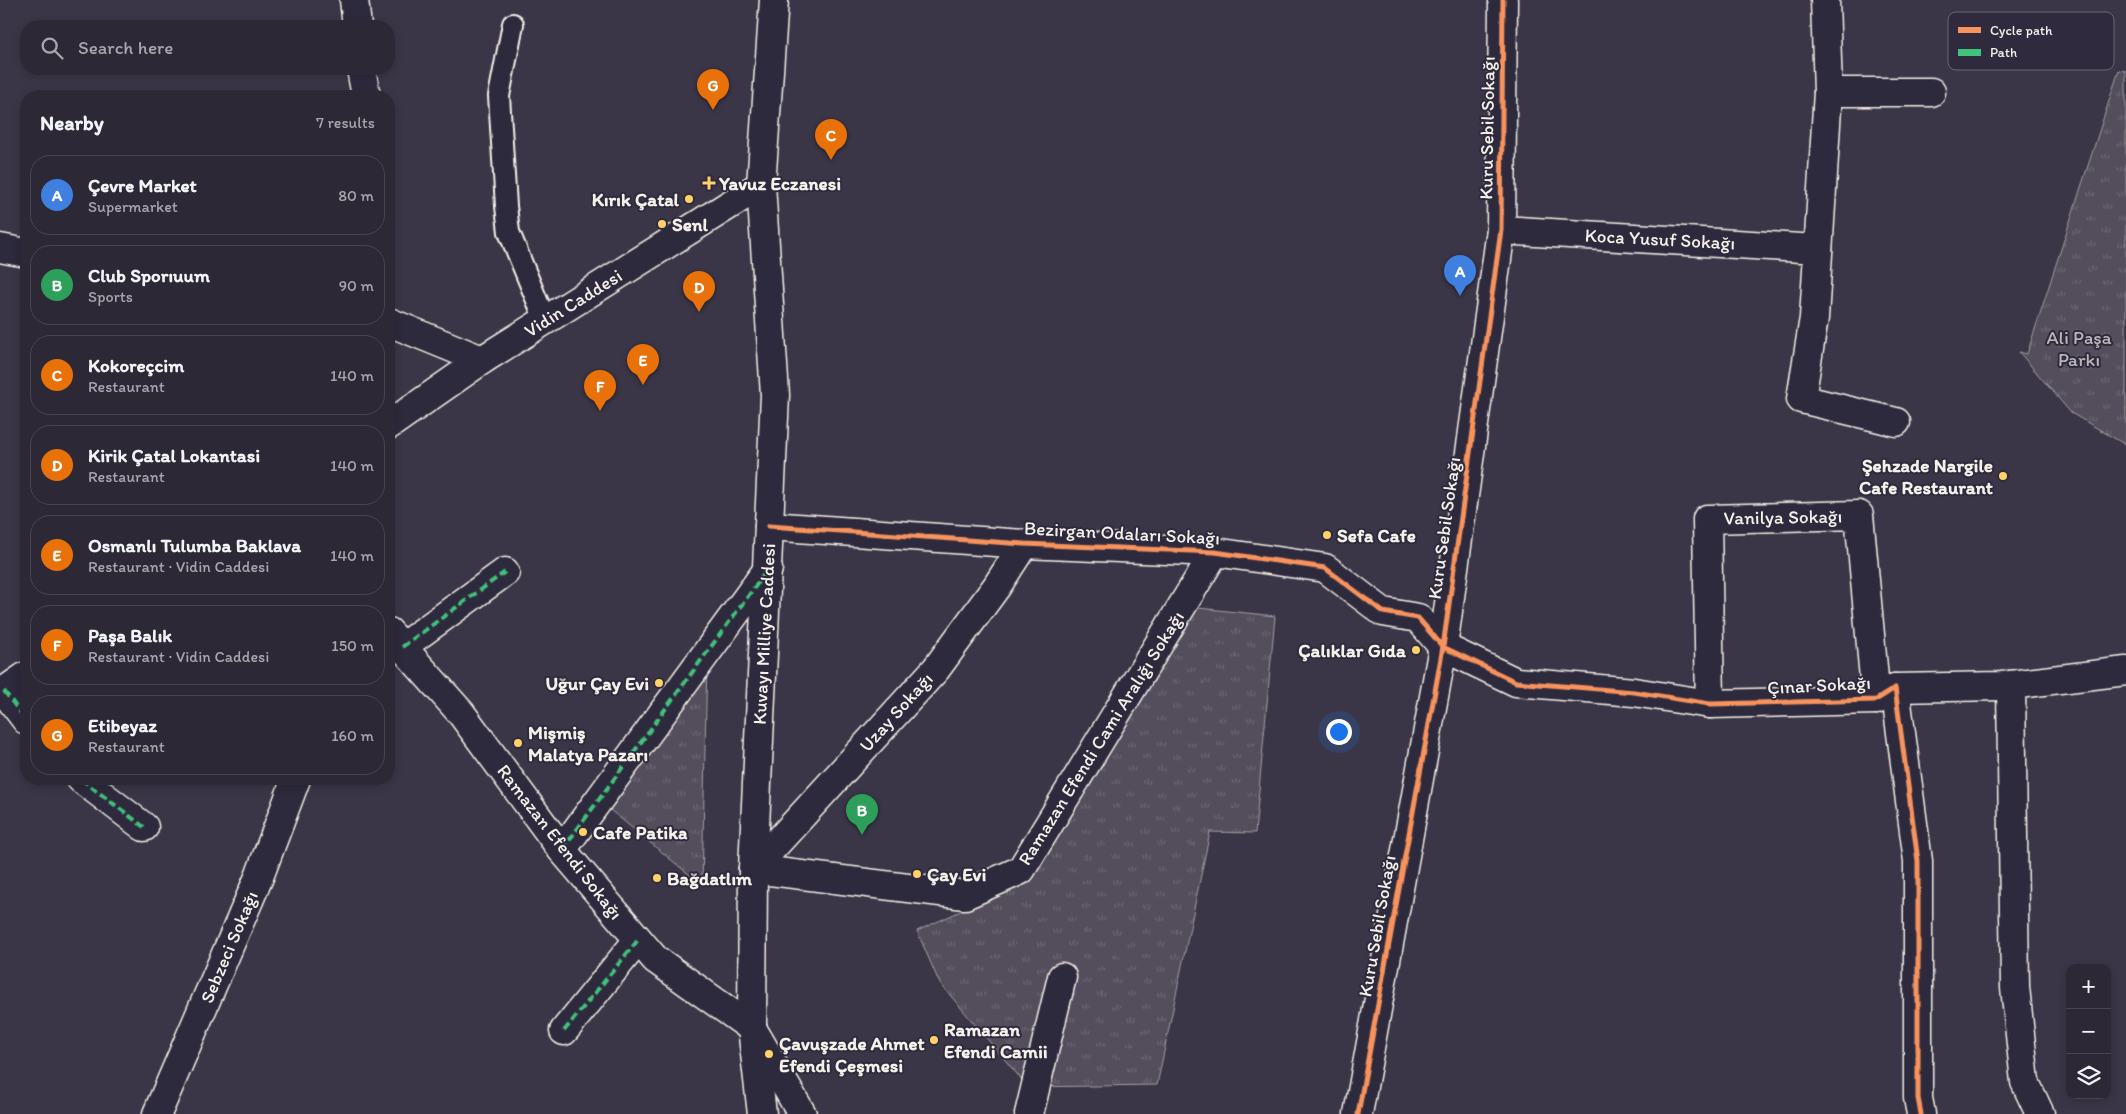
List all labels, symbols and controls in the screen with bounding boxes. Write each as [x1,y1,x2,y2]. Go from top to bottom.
legend [1948,12,2114,70]
search box [20,20,395,75]
text: Cycle path [1990,22,2053,39]
icon: search [38,34,66,62]
text: Search here [78,36,173,59]
text: Path [1990,44,2017,61]
street label: Kuru Sebil Sokağı [1474,56,1500,200]
pin: G [697,69,729,110]
text: Nearby [40,110,104,135]
text: 7 results [316,113,375,132]
pin: C [815,119,847,160]
place label: Yavuz Eczanesi [718,172,841,195]
text: Çevre Market [88,174,197,197]
marker: Yavuz Eczanesi [703,177,715,189]
text: A [52,186,62,205]
text: 80 m [338,186,374,205]
place label: Kırık Çatal [592,188,680,211]
marker: Kırık Çatal [683,193,695,205]
text: Supermarket [88,197,178,216]
place label: Senl [672,213,708,236]
marker: Senl [656,218,668,230]
street label: Koca Yusuf Sokağı [1584,224,1736,254]
pin: A [1444,255,1476,296]
text: Club Sporıuum [88,264,210,287]
street label: Vidin Caddesi [520,264,626,342]
pin: D [683,271,715,312]
text: B [52,276,62,295]
text: 90 m [339,276,374,295]
text: Sports [88,287,133,306]
park label: Ali Paşa Parkı [2046,326,2112,371]
pin: E [627,344,659,385]
text: Kokoreçcim [88,354,184,377]
text: C [52,366,62,385]
text: 140 m [330,366,374,385]
pin: F [584,370,616,411]
text: Restaurant [88,377,165,396]
text: Kirik Çatal Lokantasi [88,444,260,467]
place label: Şehzade Nargile Cafe Restaurant [1859,454,1993,499]
street label: Kuru Sebil Sokağı [1423,455,1465,601]
text: D [52,456,62,475]
text: 140 m [330,456,374,475]
text: Restaurant [88,467,165,486]
marker: Şehzade Nargile Cafe Restaurant [1997,470,2009,482]
street label: Vanilya Sokağı [1724,504,1842,530]
street label: Bezirgan Odaları Sokağı [1023,516,1221,550]
place label: Sefa Cafe [1337,524,1416,547]
marker: Sefa Cafe [1321,529,1333,541]
text: Osmanlı Tulumba Baklava [88,534,301,557]
street label: Kuvayı Milliye Caddesi [748,543,780,725]
text: E [53,546,61,565]
text: 140 m [330,546,374,565]
text: Restaurant · Vidin Caddesi [88,557,269,576]
street label: Ramazan Efendi Cami Aralığı Sokağı [1013,607,1189,869]
text: Paşa Balık [88,624,172,647]
text: F [53,636,61,655]
text: 150 m [331,636,374,655]
place label: Çalıklar Gıda [1298,639,1407,662]
marker: Çalıklar Gıda [1410,644,1422,656]
text: Restaurant · Vidin Caddesi [88,647,269,666]
street label: Uzay Sokağı [854,668,938,756]
street label: Çınar Sokağı [1767,671,1871,699]
place label: Uğur Çay Evi [546,672,649,695]
marker: Uğur Çay Evi [653,677,665,689]
text: Etibeyaz [88,714,157,737]
your location [1326,719,1352,745]
place label: Mişmiş Malatya Pazarı [528,721,648,766]
text: G [51,726,63,745]
text: 160 m [331,726,374,745]
text: Restaurant [88,737,165,756]
marker: Mişmiş Malatya Pazarı [512,737,524,749]
street label: Ramazan Efendi Sokağı [492,760,628,924]
pin: B [846,794,878,835]
place label: Cafe Patika [593,821,688,844]
marker: Cafe Patika [577,826,589,838]
street label: Kuru Sebil Sokağı [1353,853,1401,999]
place label: Çay Evi [927,863,986,886]
place label: Bağdatlım [667,867,752,890]
marker: Çay Evi [911,868,923,880]
marker: Bağdatlım [651,872,663,884]
street label: Sebzeci Sokağı [195,888,263,1006]
map controls [2066,964,2111,1099]
button: + [2066,964,2111,1009]
button: − [2066,1009,2111,1054]
place label: Ramazan Efendi Camii [944,1018,1048,1063]
place label: Çavuşzade Ahmet Efendi Çeşmesi [779,1032,925,1077]
marker: Ramazan Efendi Camii [928,1034,940,1046]
marker: Çavuşzade Ahmet Efendi Çeşmesi [763,1048,775,1060]
button: layers [2066,1054,2111,1099]

